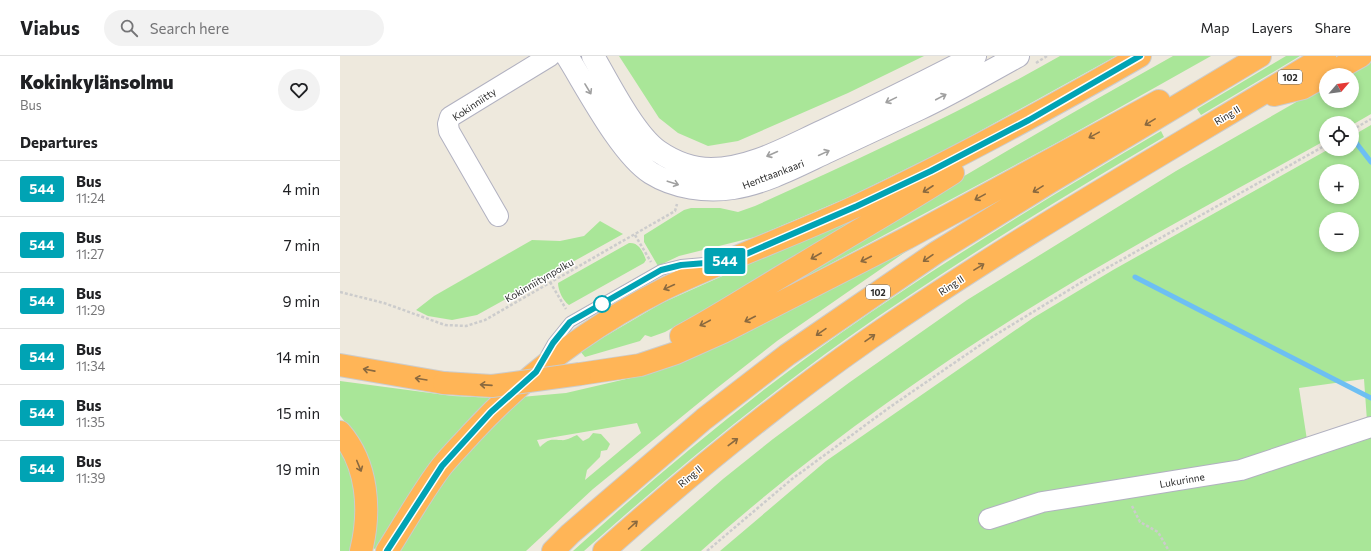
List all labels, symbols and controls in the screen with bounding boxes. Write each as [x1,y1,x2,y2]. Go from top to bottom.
search box [104,10,384,46]
text: Viabus [20,16,80,39]
icon: search [118,17,140,39]
text: Search here [150,19,229,37]
text: Map [1201,19,1229,36]
text: Layers [1251,19,1293,36]
text: Share [1315,19,1351,36]
north arrow [1319,68,1359,108]
map controls [1319,68,1359,252]
button: heart [278,69,320,111]
text: Kokinkylänsolmu [20,70,174,93]
road number: 102 [1278,70,1302,84]
one-way arrow [584,83,592,95]
street label: Kokinniitty [450,85,498,123]
one-way arrow [935,93,947,101]
one-way arrow [885,96,897,104]
text: Bus [20,97,42,113]
street label: Ring II [1212,103,1242,127]
button: locate [1319,116,1359,156]
one-way arrow [1144,118,1156,126]
one-way arrow [1088,132,1100,139]
text: Departures [20,133,98,151]
one-way arrow [817,149,829,156]
one-way arrow [767,151,779,158]
street label: Henttaankaari [740,157,806,191]
button: + [1319,164,1359,204]
text: Bus [76,172,101,190]
text: 544 [29,180,55,197]
text: 4 min [283,180,320,198]
one-way arrow [666,180,679,187]
one-way arrow [1033,184,1044,193]
one-way arrow [923,185,934,193]
text: 11:24 [76,190,105,206]
one-way arrow [974,194,986,202]
button: − [1319,212,1359,252]
text: Bus [76,228,101,246]
text: 544 [29,236,55,253]
text: 7 min [284,236,320,254]
text: 11:27 [76,246,104,262]
line badge: 544 [702,248,748,274]
text: 544 [712,252,738,269]
one-way arrow [810,252,822,260]
one-way arrow [923,254,934,262]
street label: Kokinniitynpolku [502,255,576,305]
one-way arrow [860,256,872,263]
one-way arrow [973,263,984,271]
street label: Ring II [936,272,966,298]
text: Bus [76,284,101,302]
one-way arrow [663,284,675,291]
road number: 102 [866,285,890,299]
text: 544 [29,292,55,309]
text: 9 min [282,292,320,310]
unlabelled marker [593,295,611,313]
text: 11:29 [76,302,105,318]
one-way arrow [744,316,756,323]
one-way arrow [699,320,711,328]
one-way arrow [816,328,827,336]
one-way arrow [865,334,876,342]
text: Bus [76,340,101,358]
text: 544 [29,348,55,365]
text: 14 min [276,348,320,366]
text: 11:34 [76,358,105,374]
one-way arrow [363,366,376,374]
one-way arrow [415,375,428,383]
one-way arrow [480,382,493,389]
text: Bus [76,396,101,414]
text: 544 [29,404,55,421]
text: 15 min [277,404,320,422]
text: 11:35 [76,414,105,430]
one-way arrow [727,437,738,446]
text: Bus [76,452,101,470]
one-way arrow [356,459,363,471]
text: 544 [29,460,55,477]
text: 19 min [276,460,320,478]
street label: Ring II [675,462,705,490]
text: 11:39 [76,470,106,486]
street label: Lukurinne [1158,470,1206,490]
one-way arrow [628,520,638,530]

